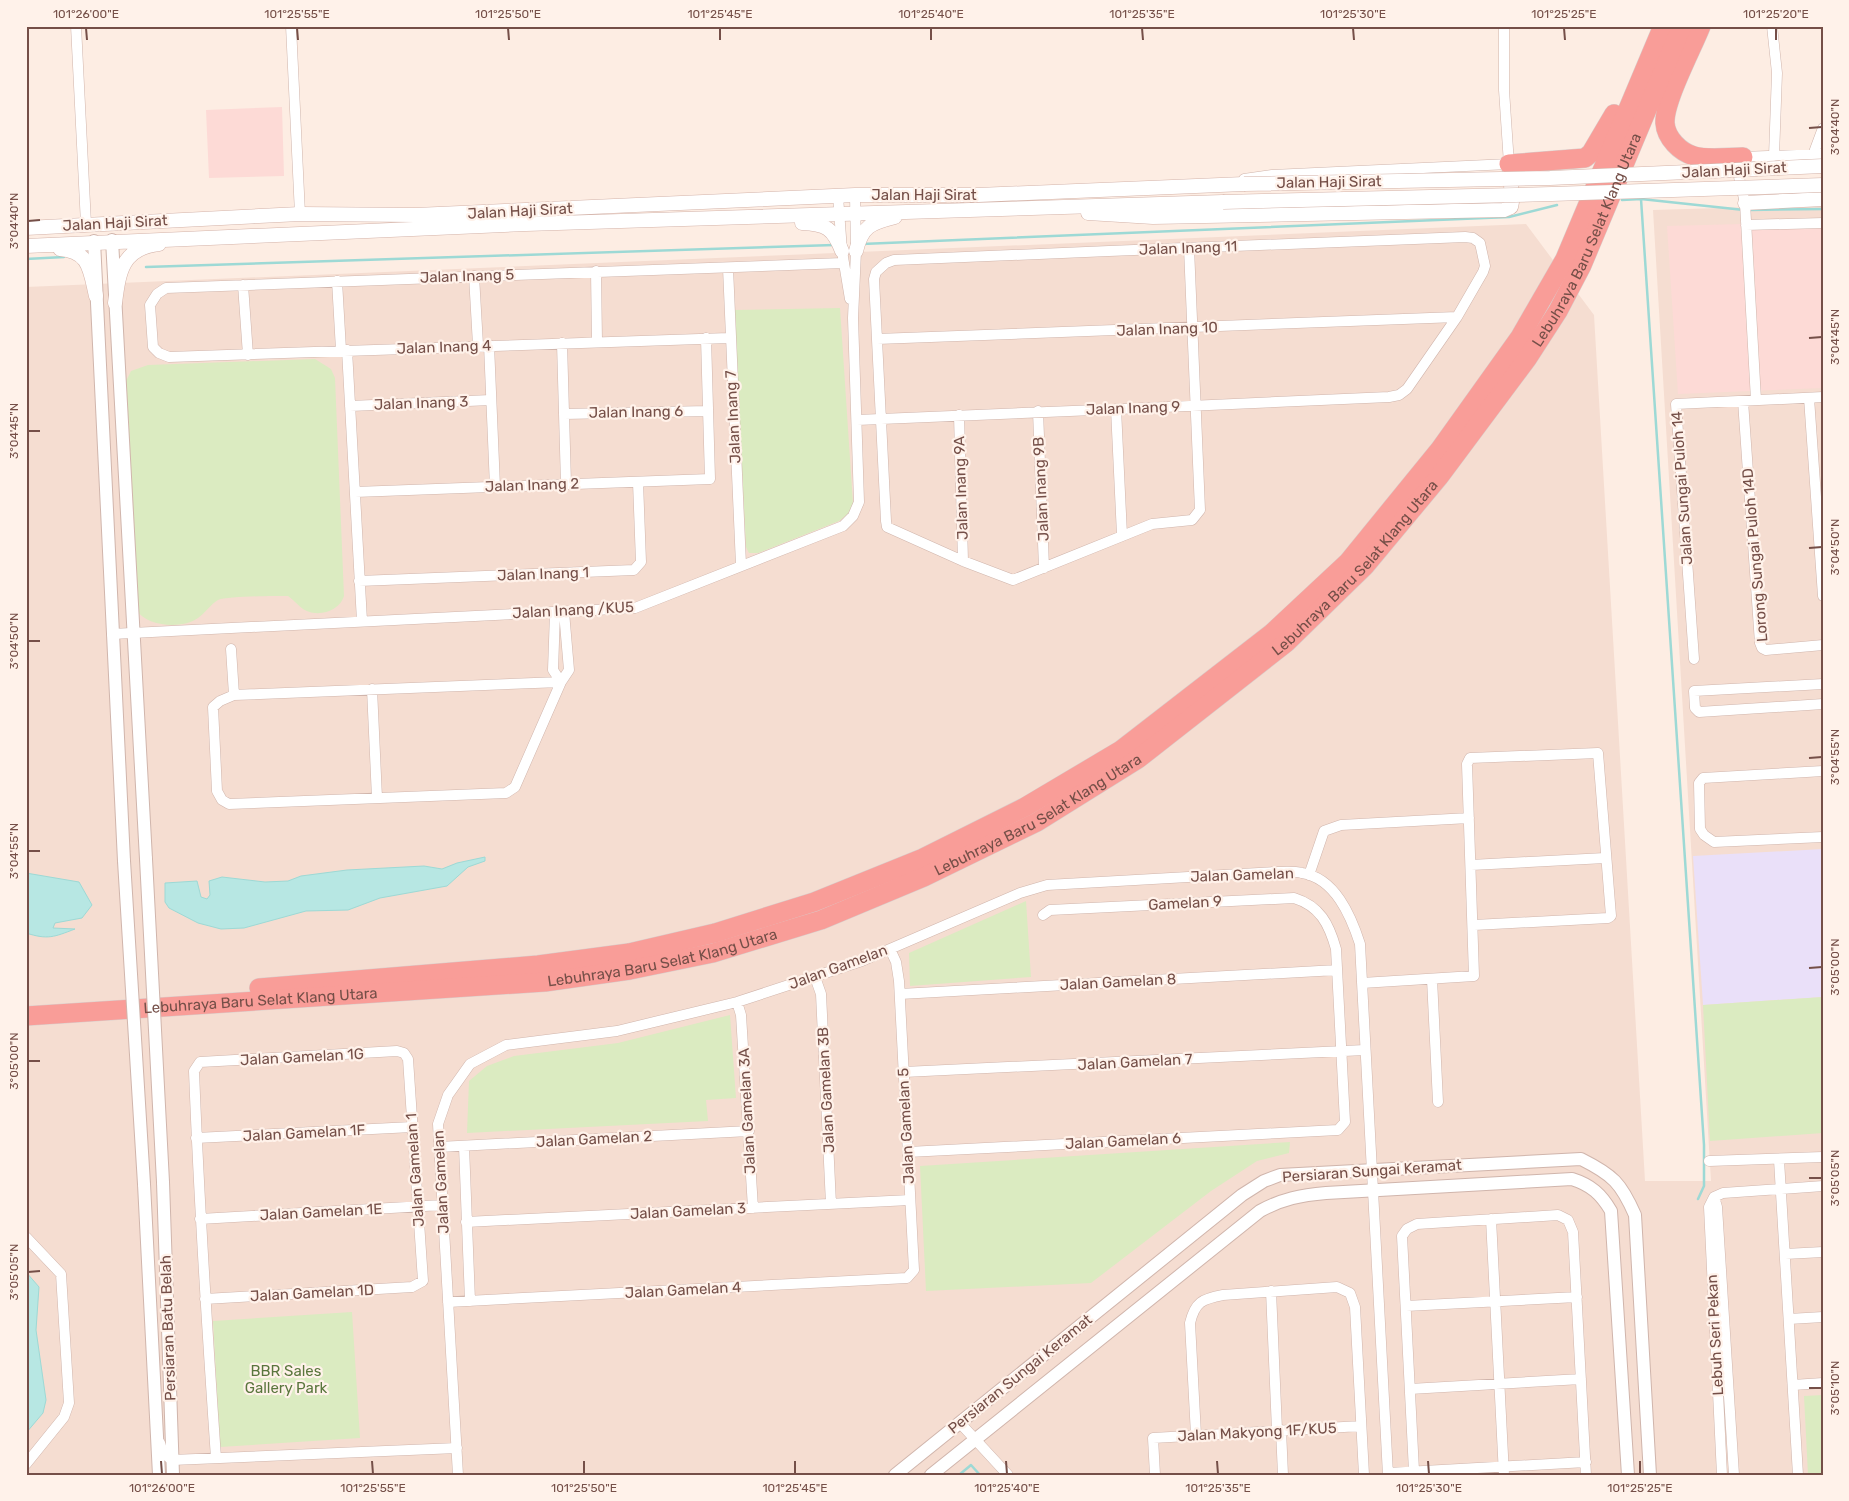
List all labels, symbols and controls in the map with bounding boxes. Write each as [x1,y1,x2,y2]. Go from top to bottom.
text: 101°26'00"E [53,7,119,21]
text: 101°25'55"E [264,7,330,21]
text: 101°25'50"E [475,7,541,21]
text: 101°25'45"E [687,7,753,21]
text: 101°25'40"E [898,7,964,21]
text: 101°25'35"E [1109,7,1175,21]
text: 101°25'30"E [1320,7,1386,21]
text: 101°25'25"E [1531,7,1597,21]
text: 101°25'20"E [1743,7,1809,21]
text: 3°04'40"N [1828,99,1842,155]
street label: Lebuhraya Baru Selat Klang Utara [1528,130,1645,350]
street label: Jalan Haji Sirat [1681,158,1787,182]
street label: Jalan Haji Sirat [1276,172,1382,192]
street label: Jalan Haji Sirat [871,186,977,204]
text: 3°04'40"N [7,193,21,249]
street label: Jalan Haji Sirat [467,199,573,223]
street label: Jalan Haji Sirat [62,211,168,235]
street label: Jalan Inang 11 [1138,237,1238,259]
street label: Jalan Inang 5 [419,265,515,287]
text: 3°04'45"N [1828,309,1842,365]
street label: Jalan Inang 10 [1116,318,1218,340]
street label: Jalan Inang 4 [396,336,492,358]
street label: Jalan Inang 7 [722,370,744,464]
street label: Jalan Inang 3 [373,392,469,414]
street label: Jalan Inang 9 [1085,397,1181,419]
street label: Jalan Inang 6 [589,402,683,422]
text: 3°04'45"N [7,403,21,459]
street label: Jalan Sungai Puloh 14 [1668,411,1696,565]
street label: Jalan Inang 9A [950,436,972,540]
street label: Jalan Inang 9B [1029,436,1053,542]
street label: Lorong Sungai Puloh 14D [1738,467,1772,643]
street label: Jalan Inang 2 [485,474,580,496]
street label: Lebuhraya Baru Selat Klang Utara [1268,476,1442,660]
text: 3°04'50"N [1828,519,1842,575]
street label: Jalan Inang 1 [497,563,589,585]
street label: Jalan Inang /KU5 [512,598,634,622]
text: 3°04'50"N [7,613,21,669]
text: 3°04'55"N [1828,729,1842,785]
street label: Lebuhraya Baru Selat Klang Utara [931,750,1145,880]
text: 3°04'55"N [7,823,21,879]
street label: Jalan Gamelan [1190,864,1294,886]
street label: Gamelan 9 [1148,892,1222,914]
street label: Lebuhraya Baru Selat Klang Utara [546,925,779,991]
text: 3°05'00"N [1828,938,1842,996]
street label: Jalan Gamelan [786,941,890,993]
street label: Jalan Gamelan 8 [1059,970,1177,994]
street label: Lebuhraya Baru Selat Klang Utara [143,984,378,1017]
street label: Jalan Gamelan 3B [814,1026,838,1154]
text: 3°05'00"N [7,1032,21,1090]
street label: Jalan Gamelan 1G [240,1045,364,1069]
street label: Jalan Gamelan 3A [735,1047,759,1175]
street label: Jalan Gamelan 7 [1077,1050,1193,1074]
street label: Jalan Gamelan 5 [894,1067,918,1185]
street label: Jalan Gamelan 1 [402,1113,428,1227]
street label: Jalan Gamelan 1F [242,1121,366,1145]
street label: Jalan Gamelan 2 [536,1127,653,1151]
street label: Jalan Gamelan 6 [1064,1129,1182,1153]
street label: Jalan Gamelan [429,1130,453,1234]
text: 3°05'05"N [1828,1150,1842,1206]
street label: Persiaran Sungai Keramat [1282,1156,1463,1186]
street label: Jalan Gamelan 3 [629,1199,747,1223]
street label: Jalan Gamelan 1E [259,1200,383,1224]
text: 3°05'05"N [7,1244,21,1300]
street label: Persiaran Batu Belah [156,1255,180,1401]
street label: Lebuh Seri Pekan [1703,1274,1727,1396]
street label: Jalan Gamelan 4 [624,1278,742,1302]
street label: Jalan Gamelan 1D [250,1281,374,1305]
street label: Persiaran Sungai Keramat [944,1310,1096,1438]
text: 3°05'10"N [1828,1361,1842,1415]
park label: BBR Sales Gallery Park [245,1362,328,1397]
street label: Jalan Makyong 1F/KU5 [1177,1419,1337,1445]
text: 101°26'00"E [129,1481,195,1495]
text: 101°25'55"E [340,1481,406,1495]
text: 101°25'50"E [551,1481,617,1495]
text: 101°25'45"E [762,1481,828,1495]
text: 101°25'40"E [974,1481,1040,1495]
text: 101°25'35"E [1185,1481,1251,1495]
text: 101°25'30"E [1396,1481,1462,1495]
text: 101°25'25"E [1607,1481,1673,1495]

